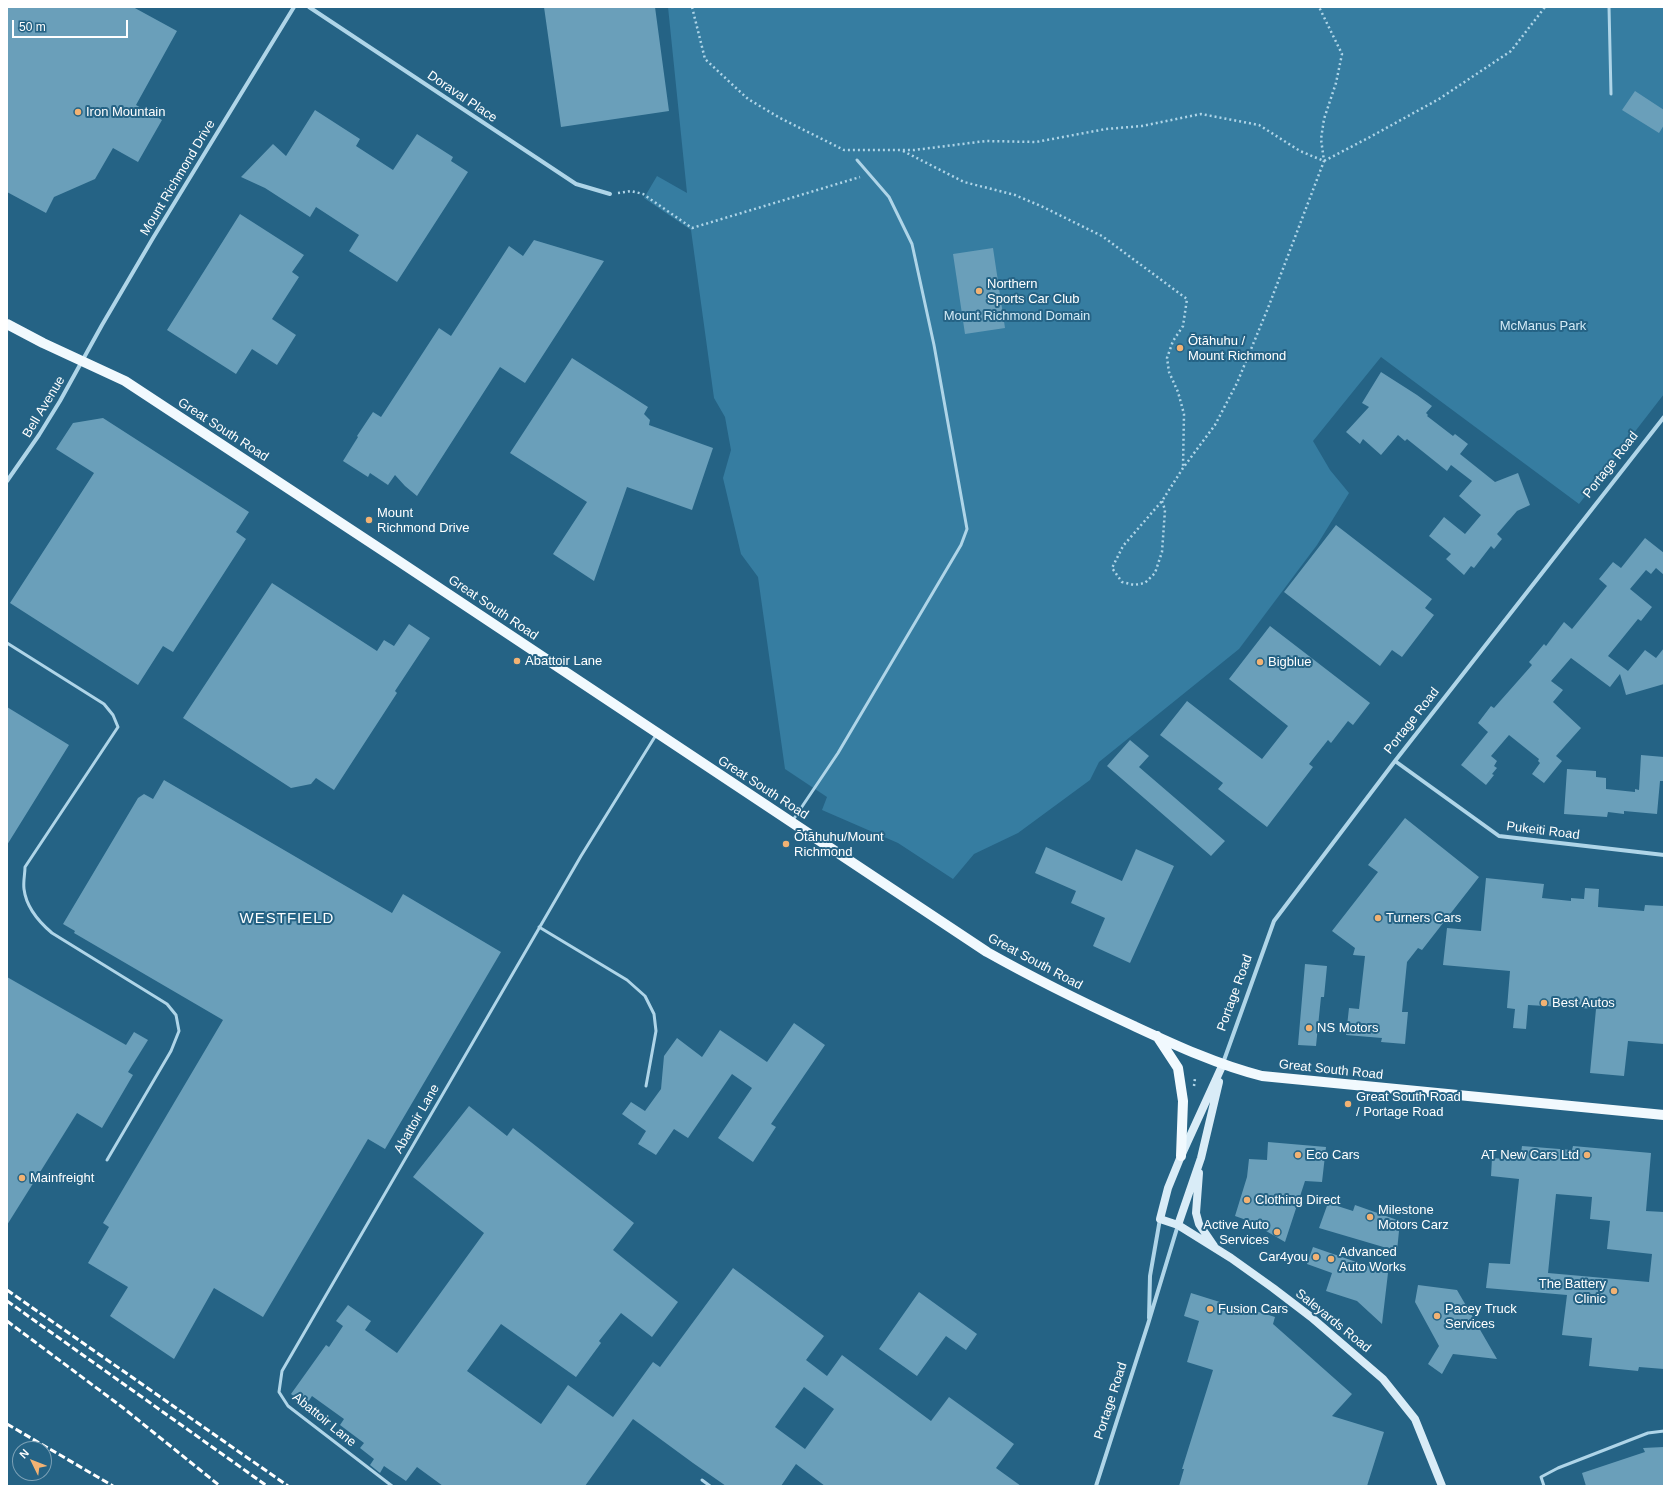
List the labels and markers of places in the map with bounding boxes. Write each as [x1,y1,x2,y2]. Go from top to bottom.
place label: Iron Mountain [86,104,165,120]
marker: Iron Mountain [73,107,83,117]
place label: Northern Sports Car Club [987,276,1079,307]
marker: Northern Sports Car Club [974,286,984,296]
place label: Ōtāhuhu / Mount Richmond [1188,333,1286,364]
marker: Ōtāhuhu / Mount Richmond [1175,343,1185,353]
place label: Mount Richmond Drive [377,505,469,536]
marker: Mount Richmond Drive [364,515,374,525]
place label: Abattoir Lane [525,653,602,669]
place label: Bigblue [1268,654,1311,670]
marker: Abattoir Lane [512,656,522,666]
marker: Bigblue [1255,657,1265,667]
place label: Ōtāhuhu/Mount Richmond [794,829,884,860]
marker: Ōtāhuhu/Mount Richmond [781,839,791,849]
place label: Turners Cars [1386,910,1461,926]
marker: Turners Cars [1373,913,1383,923]
place label: Best Autos [1552,995,1615,1011]
marker: Best Autos [1539,998,1549,1008]
place label: NS Motors [1317,1020,1378,1036]
marker: NS Motors [1304,1023,1314,1033]
place label: Great South Road / Portage Road [1356,1089,1461,1120]
marker: Great South Road / Portage Road [1343,1099,1353,1109]
place label: Eco Cars [1306,1147,1359,1163]
place label: AT New Cars Ltd [1481,1147,1579,1163]
marker: Eco Cars [1293,1150,1303,1160]
marker: AT New Cars Ltd [1582,1150,1592,1160]
place label: Mainfreight [30,1170,94,1186]
marker: Mainfreight [17,1173,27,1183]
place label: Clothing Direct [1255,1192,1340,1208]
marker: Clothing Direct [1242,1195,1252,1205]
place label: Milestone Motors Carz [1378,1202,1449,1233]
marker: Milestone Motors Carz [1365,1212,1375,1222]
place label: Active Auto Services [1203,1217,1269,1248]
marker: Active Auto Services [1272,1227,1282,1237]
place label: Advanced Auto Works [1339,1244,1406,1275]
place label: Car4you [1259,1249,1308,1265]
marker: Car4you [1311,1252,1321,1262]
marker: Advanced Auto Works [1326,1254,1336,1264]
place label: The Battery Clinic [1539,1276,1606,1307]
marker: The Battery Clinic [1609,1286,1619,1296]
place label: Fusion Cars [1218,1301,1288,1317]
place label: Pacey Truck Services [1445,1301,1517,1332]
marker: Fusion Cars [1205,1304,1215,1314]
marker: Pacey Truck Services [1432,1311,1442,1321]

